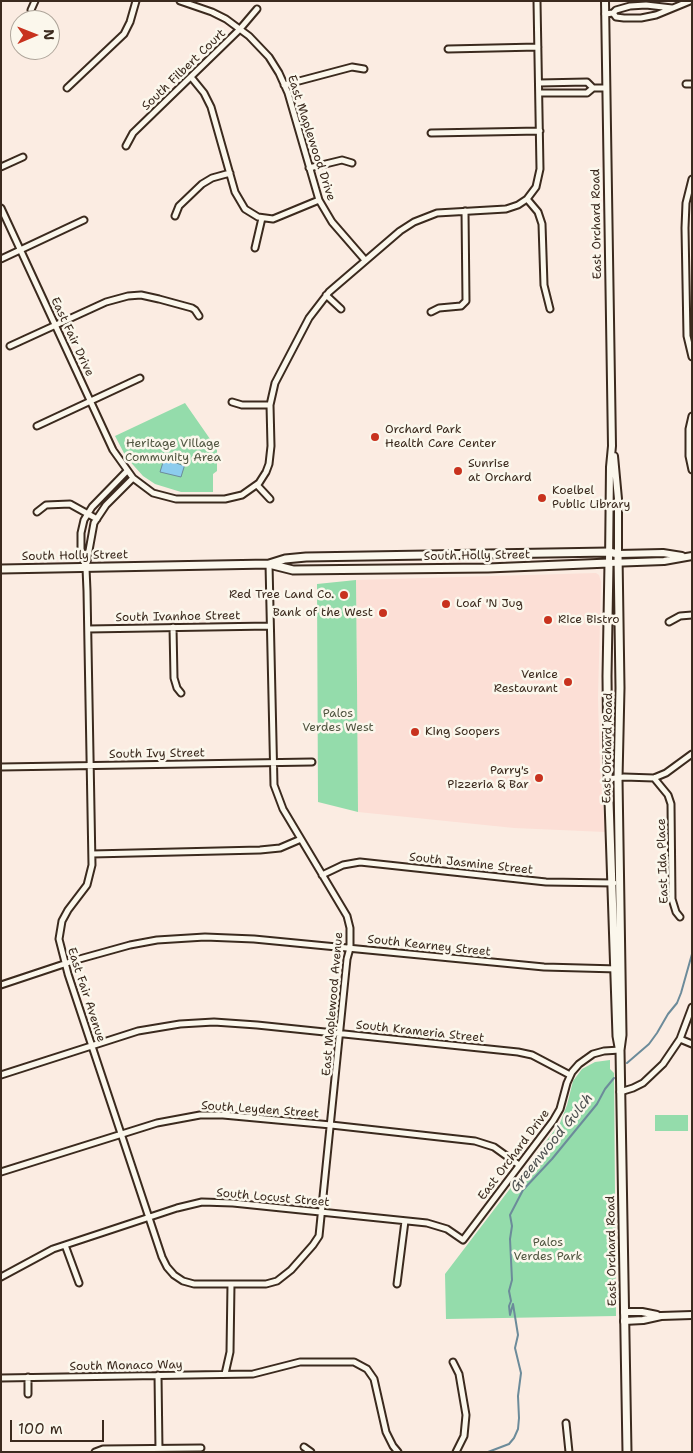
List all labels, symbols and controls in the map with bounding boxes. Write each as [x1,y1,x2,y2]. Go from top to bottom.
north arrow [10,10,60,60]
street label: South Filbert Court [139,26,229,114]
text: N [40,29,58,40]
street label: East Maplewood Drive [284,73,338,203]
street label: East Orchard Road [589,168,605,280]
street label: East Fair Drive [47,295,97,379]
place label: Orchard Park Health Care Center [385,423,496,451]
marker: Orchard Park Health Care Center [369,431,381,443]
park label: Heritage Village Community Area [125,437,221,465]
place label: Sunrise at Orchard [468,457,531,485]
marker: Sunrise at Orchard [452,465,464,477]
place label: Koelbel Public Library [552,484,630,512]
marker: Koelbel Public Library [536,492,548,504]
street label: South Holly Street [22,548,128,564]
street label: South Holly Street [424,548,530,564]
place label: Red Tree Land Co. [229,588,334,602]
marker: Red Tree Land Co. [338,589,350,601]
place label: Loaf 'N Jug [456,597,523,611]
marker: Loaf 'N Jug [440,598,452,610]
place label: Bank of the West [273,606,373,620]
marker: Bank of the West [377,607,389,619]
street label: South Ivanhoe Street [115,609,241,625]
place label: Rice Bistro [558,613,620,627]
marker: Rice Bistro [542,614,554,626]
place label: Venice Restaurant [494,668,558,696]
marker: Venice Restaurant [562,676,574,688]
street label: East Orchard Road [600,692,616,804]
park label: Palos Verdes West [302,707,374,735]
place label: King Soopers [425,725,500,739]
marker: King Soopers [409,726,421,738]
street label: South Ivy Street [109,746,205,762]
place label: Parry's Pizzeria & Bar [447,764,529,792]
marker: Parry's Pizzeria & Bar [533,772,545,784]
street label: East Ida Place [654,818,672,904]
street label: South Jasmine Street [408,850,534,878]
street label: East Maplewood Avenue [320,931,346,1077]
street label: South Kearney Street [367,932,491,960]
street label: East Fair Avenue [64,946,108,1044]
street label: South Krameria Street [355,1018,485,1046]
water label: Greenwood Gulch [507,1090,597,1196]
street label: South Leyden Street [201,1099,319,1121]
street label: East Orchard Drive [475,1107,553,1203]
street label: South Locust Street [216,1186,330,1210]
street label: East Orchard Road [604,1195,620,1307]
park label: Palos Verdes Park [514,1236,582,1264]
street label: South Monaco Way [69,1358,183,1374]
scale bar [12,1410,106,1442]
text: 100 m [18,1419,63,1439]

